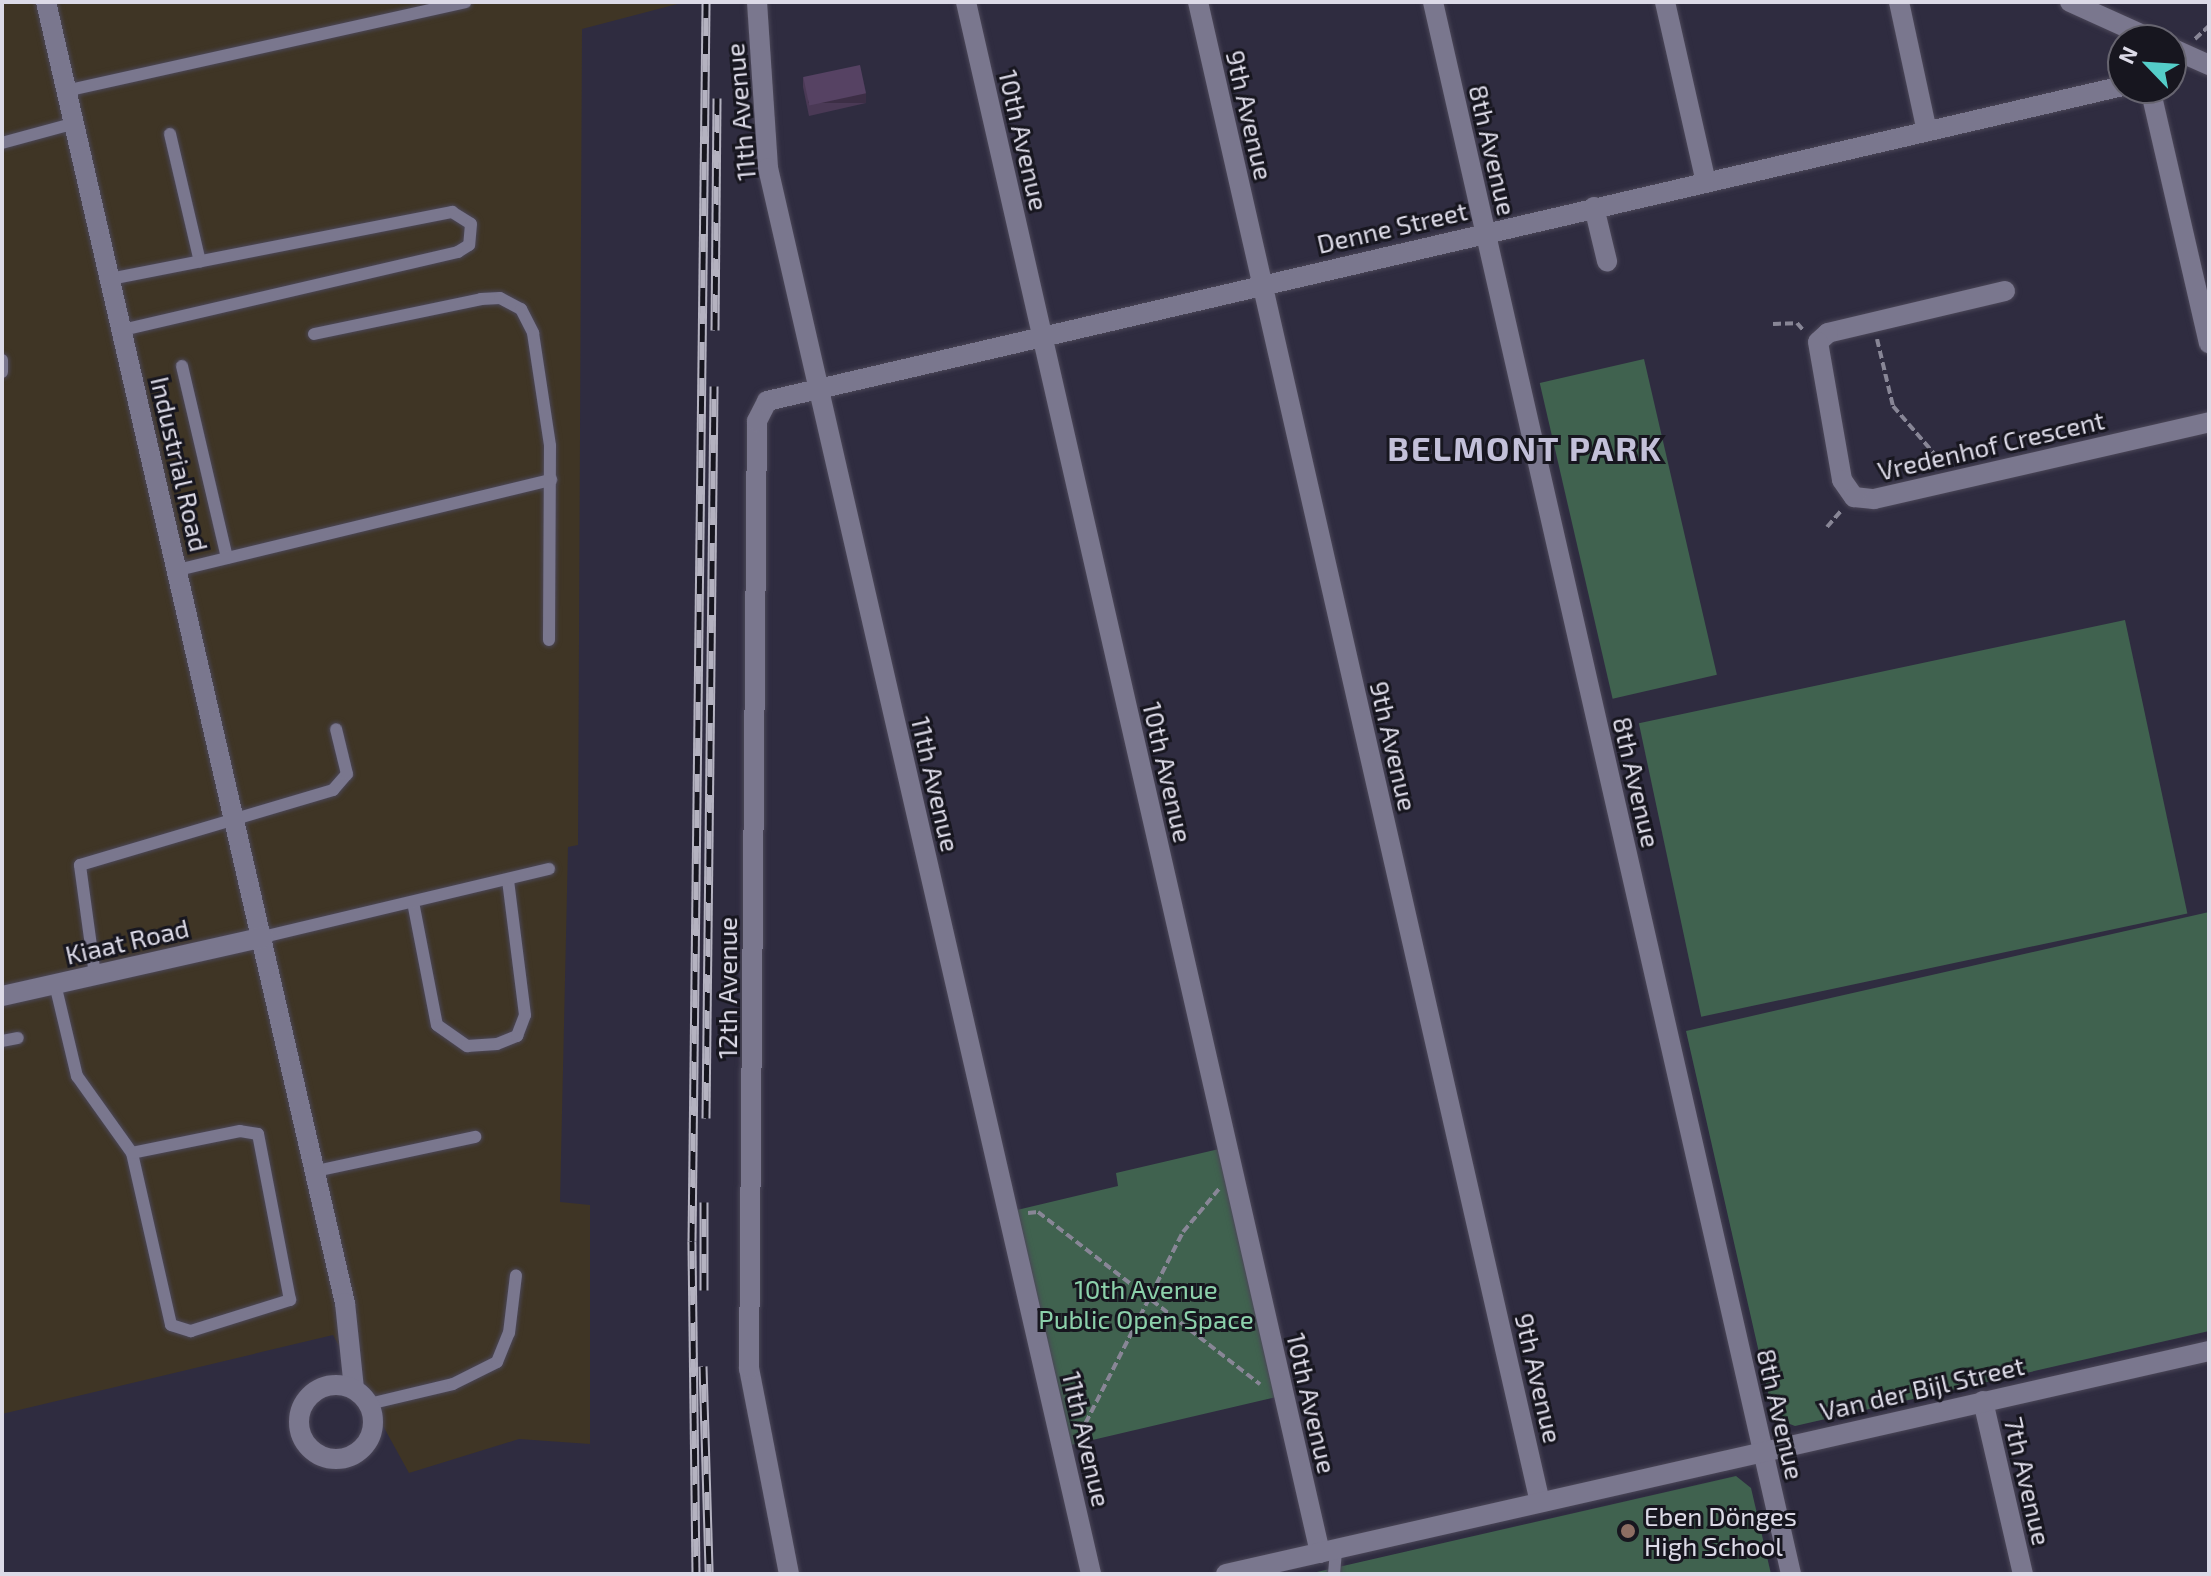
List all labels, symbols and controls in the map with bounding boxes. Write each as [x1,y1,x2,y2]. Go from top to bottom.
north arrow [2107,24,2187,104]
street label: 11th Avenue [718,42,762,182]
text: N [2112,42,2142,67]
street label: 9th Avenue [1220,47,1280,183]
street label: 10th Avenue [993,66,1055,214]
street label: 8th Avenue [1463,81,1523,219]
street label: Denne Street [1314,195,1470,259]
street label: Industrial Road [145,373,215,555]
street label: Vredenhof Crescent [1874,404,2108,486]
district label: BELMONT PARK [1387,428,1663,468]
street label: 9th Avenue [1364,678,1424,814]
street label: 10th Avenue [1137,698,1199,846]
street label: 11th Avenue [905,713,967,855]
street label: 8th Avenue [1607,713,1667,851]
street label: Kiaat Road [62,912,192,970]
street label: 12th Avenue [711,917,743,1059]
park label: 10th Avenue Public Open Space [1038,1273,1254,1334]
street label: 9th Avenue [1509,1310,1569,1446]
street label: 10th Avenue [1281,1329,1343,1477]
street label: 8th Avenue [1751,1345,1811,1483]
street label: Van der Bijl Street [1816,1349,2028,1427]
street label: 11th Avenue [1056,1368,1118,1510]
street label: 7th Avenue [1998,1414,2058,1548]
place label: Eben Dönges High School [1644,1500,1797,1562]
marker: Eben Dönges High School [1619,1522,1637,1540]

